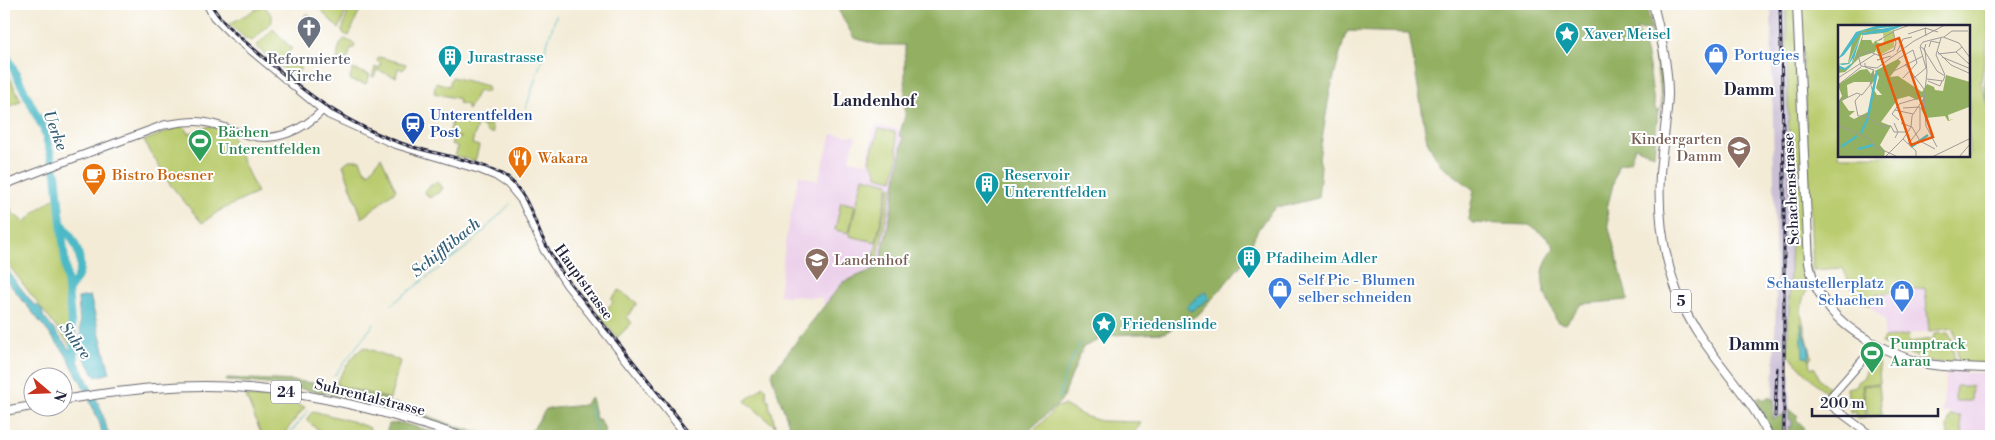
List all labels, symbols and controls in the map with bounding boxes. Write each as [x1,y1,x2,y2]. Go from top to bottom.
church icon: Reformierte Kirche [296,15,322,49]
place icon: Xaver Meisel [1554,21,1580,55]
place label: Xaver Meisel [1583,25,1671,44]
inset map [1838,25,1970,158]
shop icon: Portugies [1703,42,1729,76]
building icon: Jurastrasse [437,44,463,78]
place label: Portugies [1734,46,1799,65]
place label: Jurastrasse [467,48,544,67]
place label: Reformierte Kirche [267,50,351,86]
district label: Damm [1724,80,1775,100]
district label: Landenhof [833,91,918,111]
place label: Unterentfelden Post [430,106,533,142]
water label: Uerke [38,107,72,154]
station icon: Unterentfelden Post [400,111,426,145]
place label: Bächen Unterentfelden [217,123,321,159]
sports icon: Bächen Unterentfelden [187,128,213,162]
place label: Kindergarten Damm [1631,130,1722,166]
street label: Schachenstrasse [1779,132,1804,246]
school or university icon: Kindergarten Damm [1726,135,1752,169]
restaurant icon: Wakara [507,145,533,179]
place label: Wakara [537,149,589,168]
cafe icon: Bistro Boesner [81,162,107,196]
place label: Bistro Boesner [111,166,214,185]
place label: Reservoir Unterentfelden [1004,166,1107,202]
building icon: Reservoir Unterentfelden [974,171,1000,205]
water label: Schifflibach [407,214,484,282]
street label: Hauptstrasse [550,241,617,324]
building icon: Pfadiheim Adler [1236,245,1262,279]
school or university icon: Landenhof [804,247,830,281]
place label: Pfadiheim Adler [1266,249,1378,268]
place label: Landenhof [834,251,909,270]
place label: Self Pic - Blumen selber schneiden [1298,271,1415,307]
place label: Schaustellerplatz Schachen [1767,274,1884,310]
shop icon: Self Pic - Blumen selber schneiden [1267,276,1293,310]
shop icon: Schaustellerplatz Schachen [1889,279,1915,313]
road number: 5 [1671,290,1691,312]
place icon: Friedenslinde [1091,311,1117,345]
place label: Friedenslinde [1122,315,1217,334]
water label: Suhre [55,318,96,364]
district label: Damm [1729,335,1780,355]
place label: Pumptrack Aarau [1889,335,1967,371]
sports icon: Pumptrack Aarau [1859,340,1885,374]
north arrow [22,368,72,418]
street label: Suhrentalstrasse [313,375,427,420]
road number: 24 [271,381,301,404]
scale bar [1812,385,1939,417]
text: N [49,388,70,404]
text: 200 m [1820,394,1865,413]

